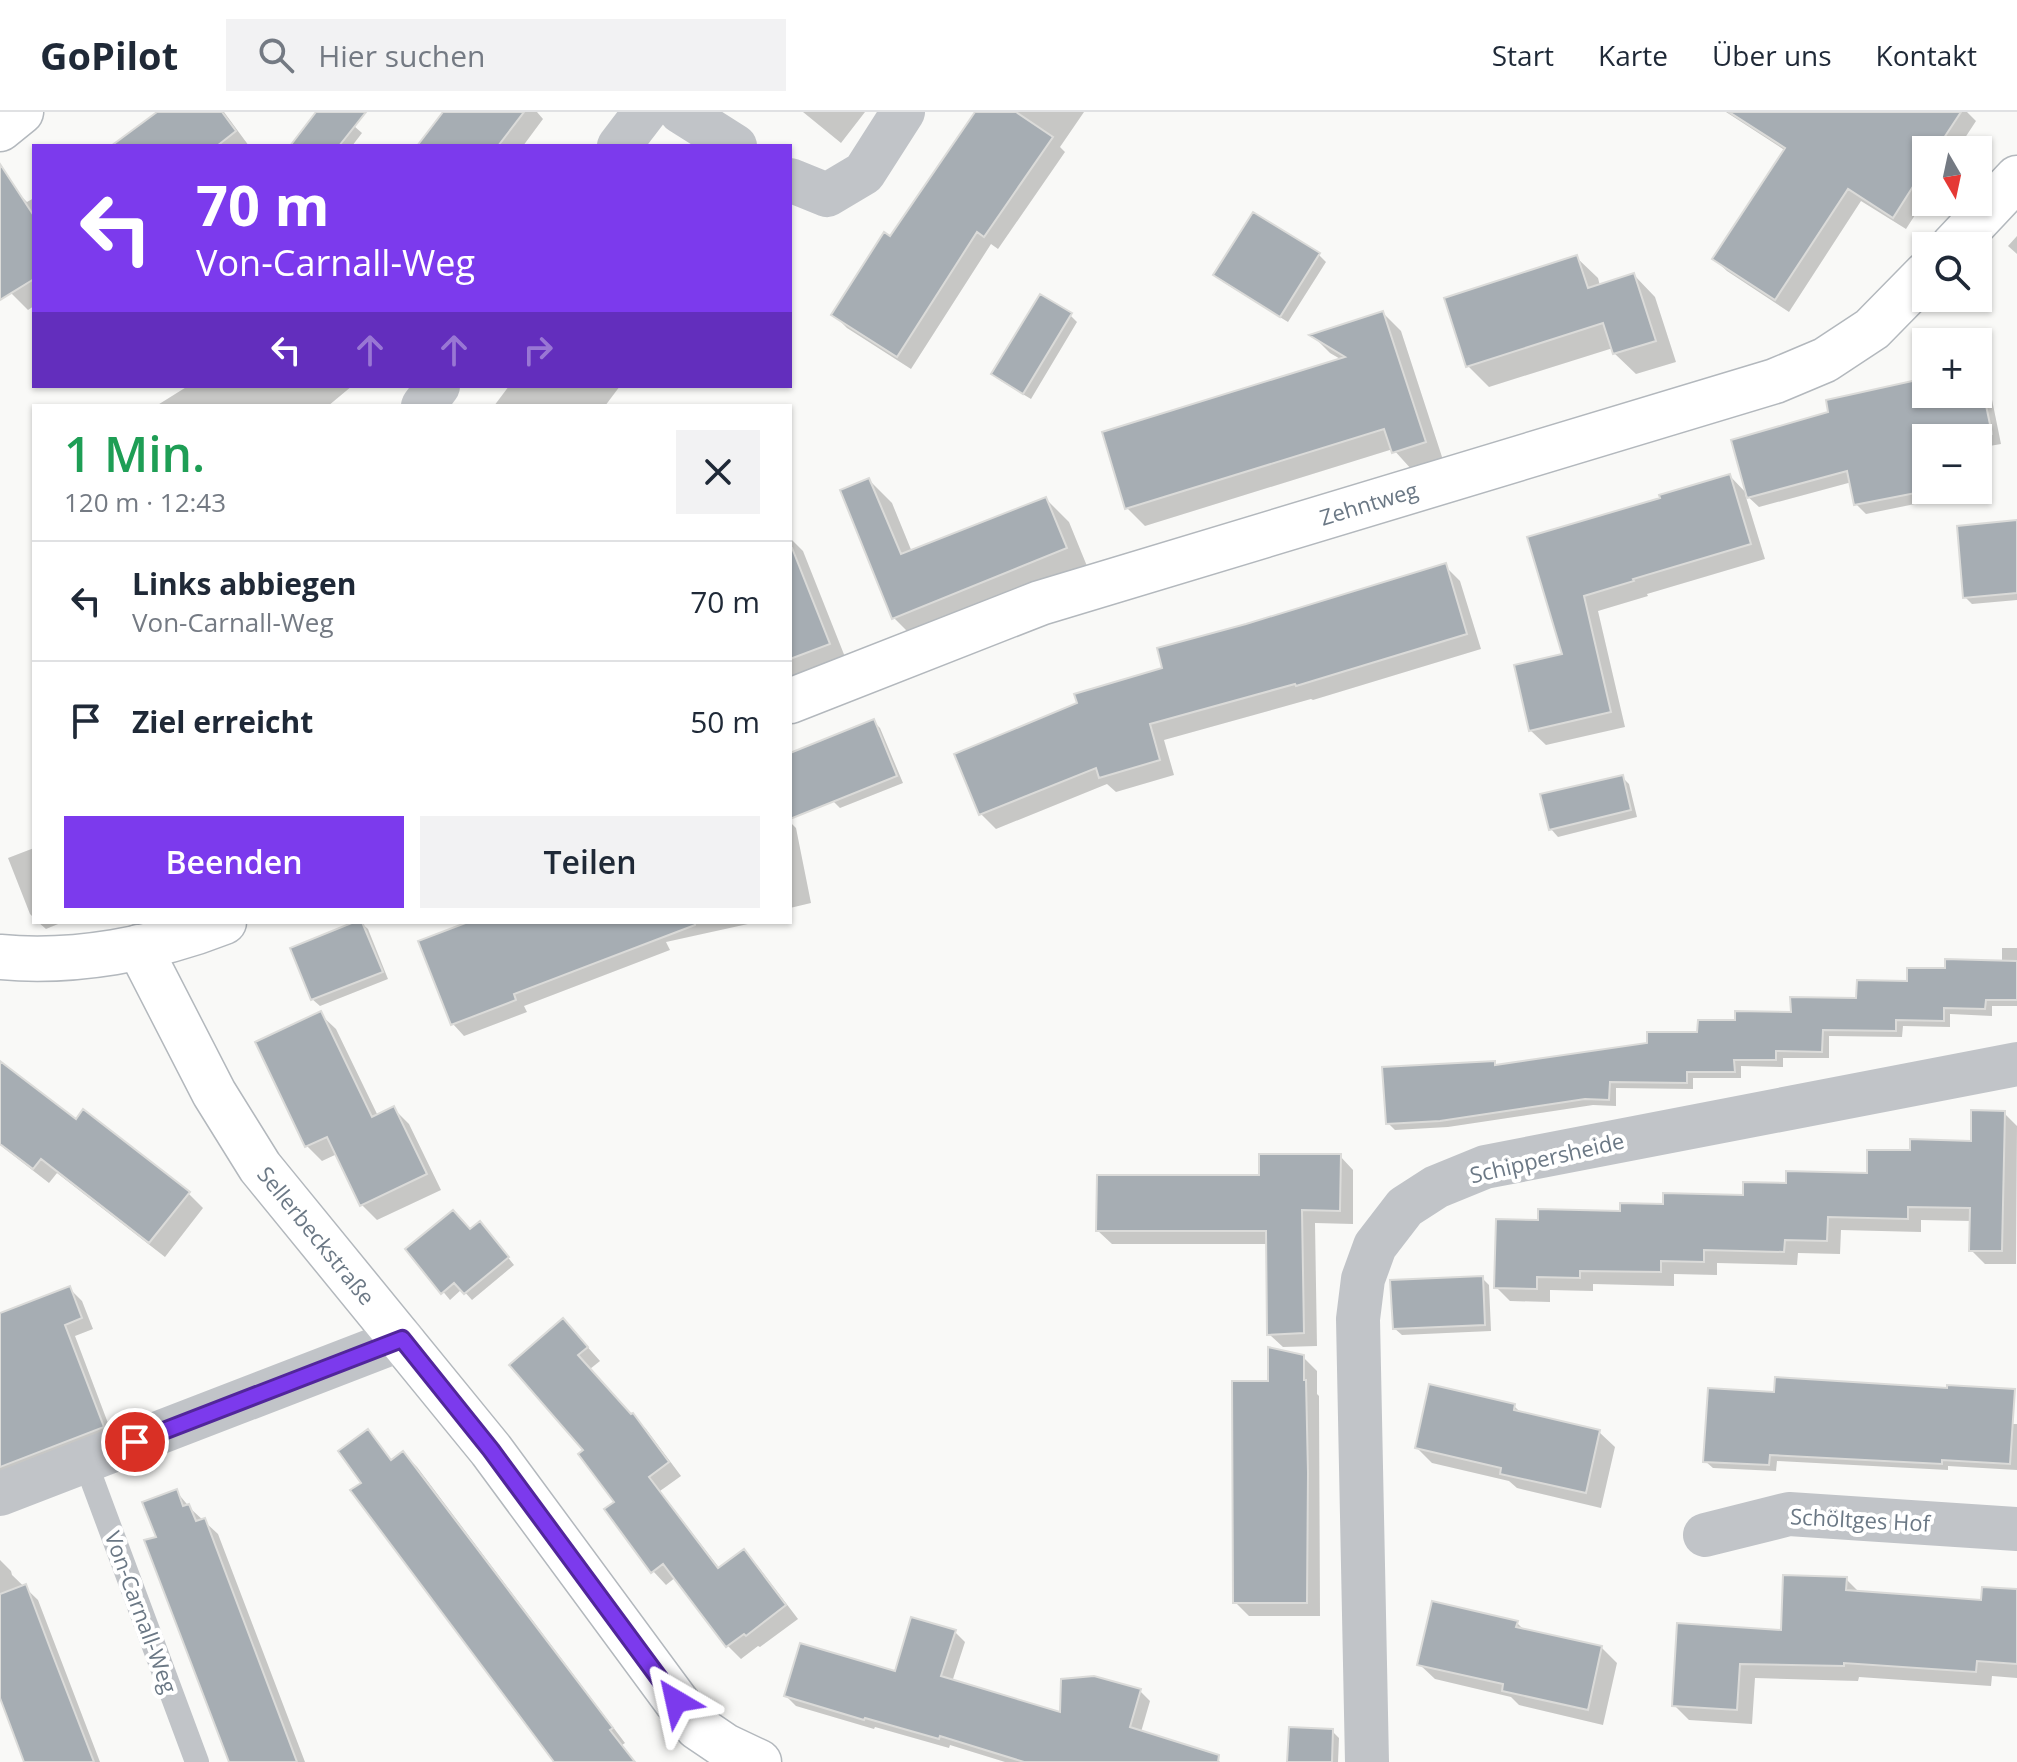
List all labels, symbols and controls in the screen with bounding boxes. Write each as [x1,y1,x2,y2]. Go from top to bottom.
search box [226,19,786,91]
text: GoPilot [40,29,178,81]
icon: search [254,33,298,77]
text: Hier suchen [318,35,485,76]
text: Start [1492,36,1554,74]
text: Karte [1598,36,1668,74]
text: Über uns [1712,36,1832,74]
text: Kontakt [1876,36,1977,74]
north arrow [1912,136,1992,216]
map controls [1912,136,1992,504]
text: 70 m [196,166,330,242]
icon: left [64,176,168,280]
button: search [1912,232,1992,312]
text: Von-Carnall-Weg [196,238,475,287]
icon: left [264,328,308,372]
icon: ahead [348,328,392,372]
icon: ahead [432,328,476,372]
icon: right [516,328,560,372]
button: + [1912,328,1992,408]
text: 1 Min. [64,421,205,486]
button: − [1912,424,1992,504]
button: close [676,430,760,514]
street label: Zehntweg [1316,474,1421,532]
text: 120 m · 12:43 [64,484,226,520]
text: Links abbiegen [132,563,357,604]
icon: left [64,579,108,623]
text: 70 m [690,581,760,622]
text: Von-Carnall-Weg [132,604,334,640]
icon: arrive [64,699,108,743]
text: Ziel erreicht [132,701,313,742]
text: 50 m [690,701,760,742]
button: Beenden [64,816,404,908]
button: Teilen [420,816,760,908]
street label: Schippersheide [1467,1125,1627,1189]
street label: Sellerbeckstraße [251,1160,382,1311]
pin [101,1408,169,1476]
icon: arrive [113,1420,157,1464]
street label: Schöltges Hof [1789,1500,1932,1538]
street label: Von-Carnall-Weg [99,1526,185,1697]
position arrow [634,1659,718,1743]

